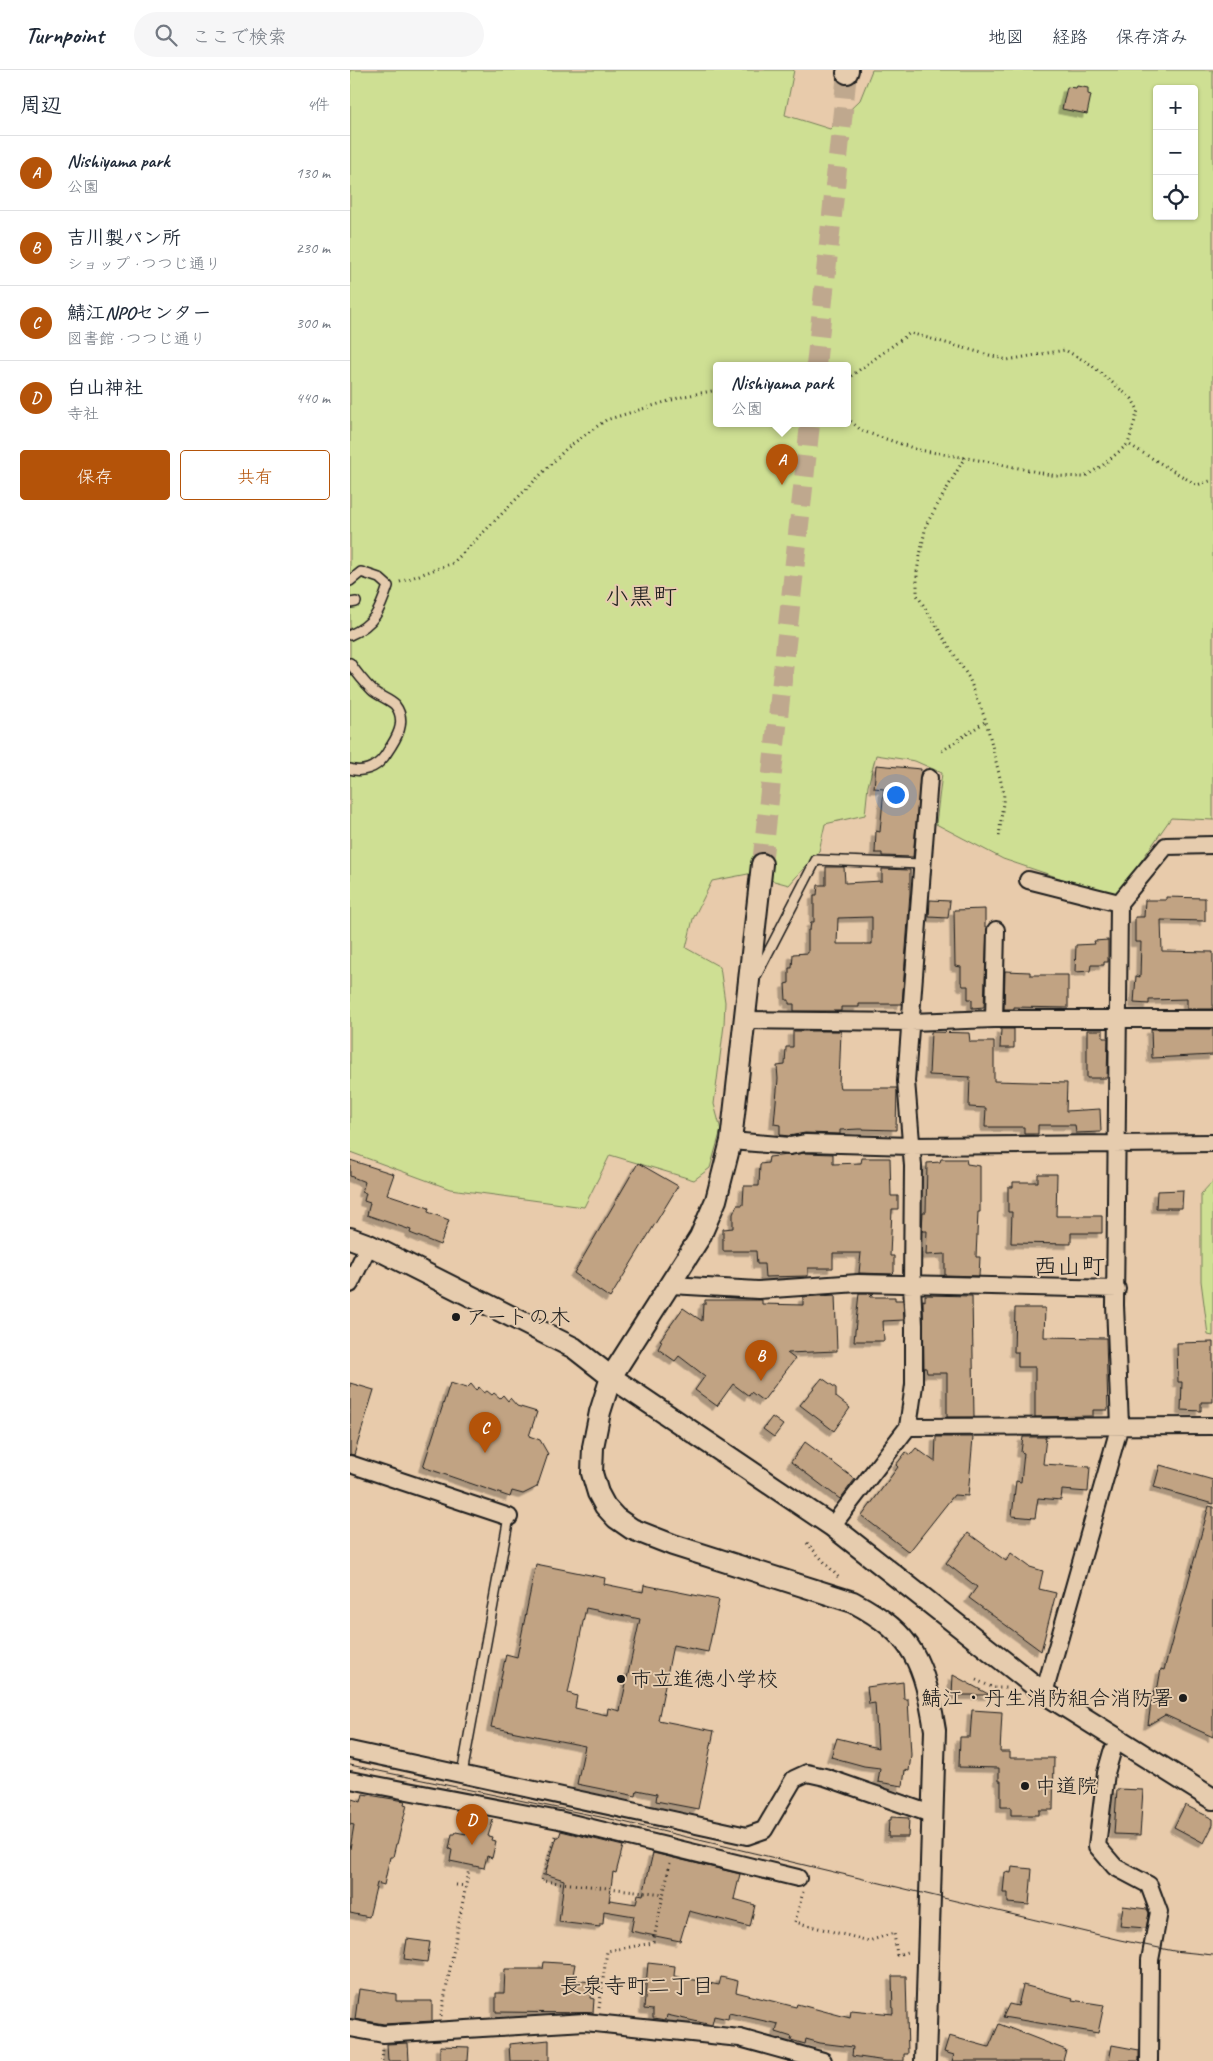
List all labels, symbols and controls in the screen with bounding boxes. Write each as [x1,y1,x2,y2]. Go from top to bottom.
search box [134,12,484,57]
text: Turnpoint [25,20,104,50]
icon: search [152,21,180,49]
text: ここで検索 [192,25,287,49]
text: 地図 [988,26,1024,48]
text: 経路 [1052,26,1088,48]
text: 保存済み [1116,26,1188,48]
map controls [1153,85,1198,220]
button: + [1153,85,1198,130]
text: 周辺 [20,92,62,118]
text: 4件 [307,95,330,115]
button: − [1153,130,1198,175]
text: Nishiyama park [67,149,169,173]
text: A [32,163,40,183]
text: 130 m [296,163,330,183]
button: locate [1153,175,1198,220]
text: 公園 [67,177,99,197]
text: 吉川製パン所 [67,226,181,250]
text: B [32,238,40,258]
text: 230 m [296,238,330,258]
text: ショップ · つつじ通り [67,254,221,274]
text: 鯖江NPOセンター [67,301,211,325]
text: C [32,313,40,333]
text: 300 m [296,313,330,333]
text: 図書館 · つつじ通り [67,329,206,349]
popup [713,362,851,427]
text: Nishiyama park [731,371,833,395]
text: 白山神社 [67,376,143,400]
text: D [31,388,41,408]
text: 440 m [296,388,330,408]
text: 公園 [731,399,763,419]
text: 寺社 [67,404,99,424]
pin: A [766,444,798,485]
button: 保存 [20,450,170,500]
button: 共有 [180,450,330,500]
district label: 小黒町 [605,581,677,611]
your location [883,782,909,808]
district label: 西山町 [1033,1251,1105,1281]
place label: アートの木 [466,1304,570,1330]
marker: アートの木 [450,1311,462,1323]
pin: B [745,1340,777,1381]
pin: C [469,1412,501,1453]
place label: 市立進徳小学校 [631,1666,778,1692]
marker: 市立進徳小学校 [615,1673,627,1685]
place label: 鯖江・丹生消防組合消防署 [921,1685,1173,1711]
marker: 鯖江・丹生消防組合消防署 [1177,1692,1189,1704]
place label: 中道院 [1035,1773,1098,1799]
marker: 中道院 [1019,1780,1031,1792]
pin: D [456,1804,488,1845]
district label: 長泉寺町二丁目 [560,1972,714,2000]

